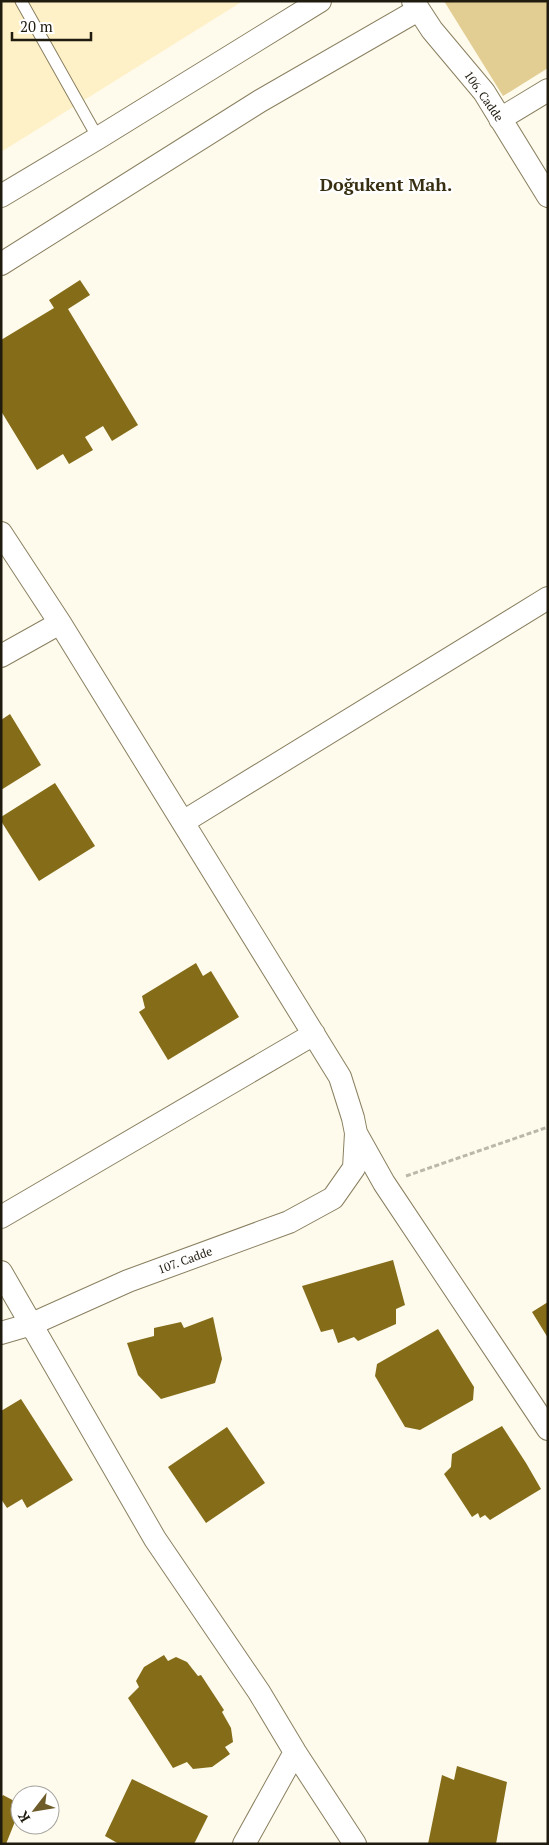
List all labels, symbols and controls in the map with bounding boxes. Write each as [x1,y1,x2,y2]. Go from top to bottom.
scale bar [12,10,91,42]
text: 20 m [20,16,53,36]
street label: 106. Cadde [461,68,507,124]
district label: Doğukent Mah. [320,172,452,196]
street label: 107. Cadde [156,1243,214,1277]
north arrow [10,1785,60,1835]
text: K [13,1808,34,1826]

